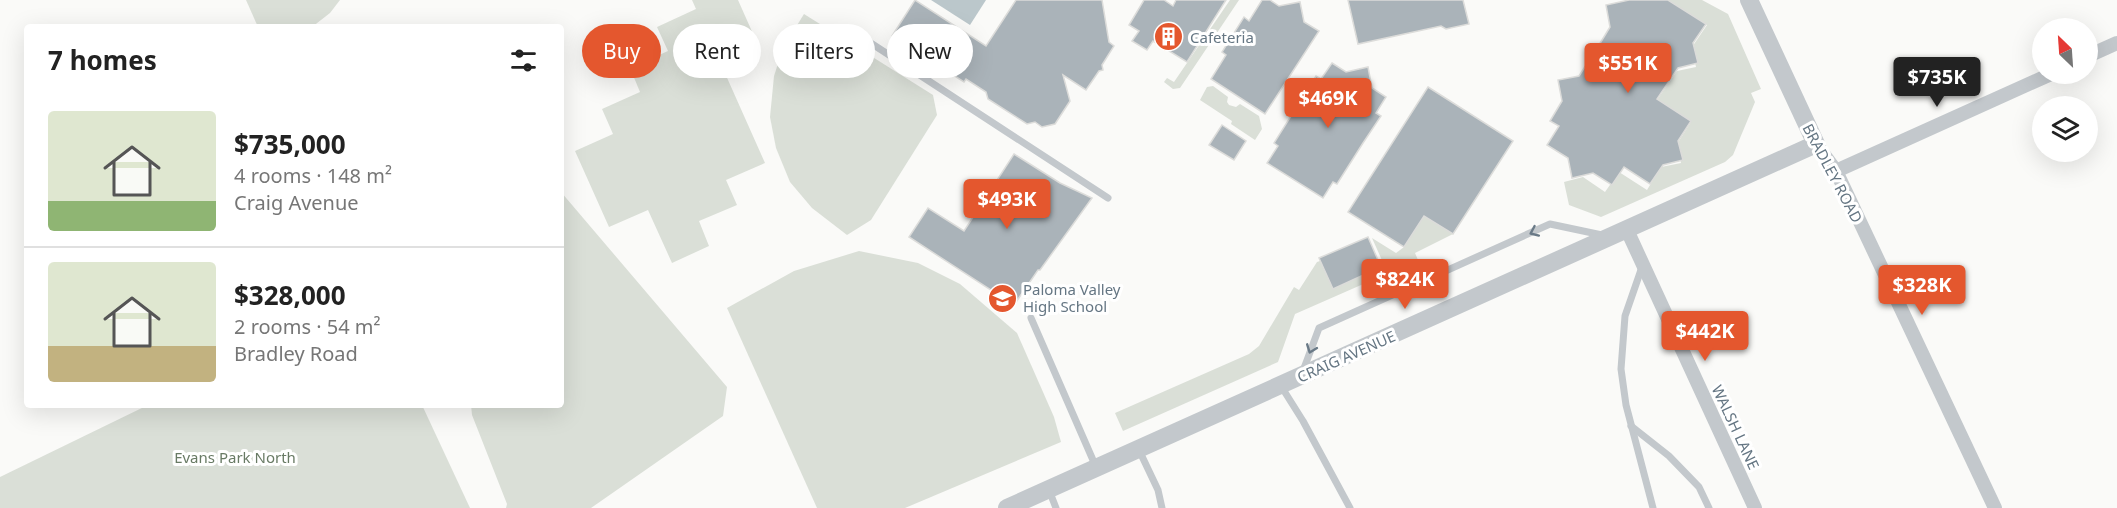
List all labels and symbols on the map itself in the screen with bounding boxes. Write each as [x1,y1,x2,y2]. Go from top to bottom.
north arrow [2032,18,2098,84]
building icon: Cafeteria [1153,21,1185,53]
place label: Cafeteria [1190,27,1254,47]
pin: $551K [1586,43,1670,94]
pin: $735K [1895,57,1979,108]
pin: $469K [1286,78,1370,129]
street label: BRADLEY ROAD [1798,120,1868,226]
pin: $493K [965,179,1049,230]
one-way arrow [1529,224,1540,236]
pin: $824K [1363,259,1447,310]
pin: $328K [1880,265,1964,316]
place label: Paloma Valley High School [1023,279,1121,316]
school or university icon: Paloma Valley High School [986,282,1018,314]
pin: $442K [1663,311,1747,362]
street label: CRAIG AVENUE [1294,325,1398,387]
one-way arrow [1306,343,1318,354]
street label: WALSH LANE [1708,381,1764,473]
park label: Evans Park North [174,447,296,467]

